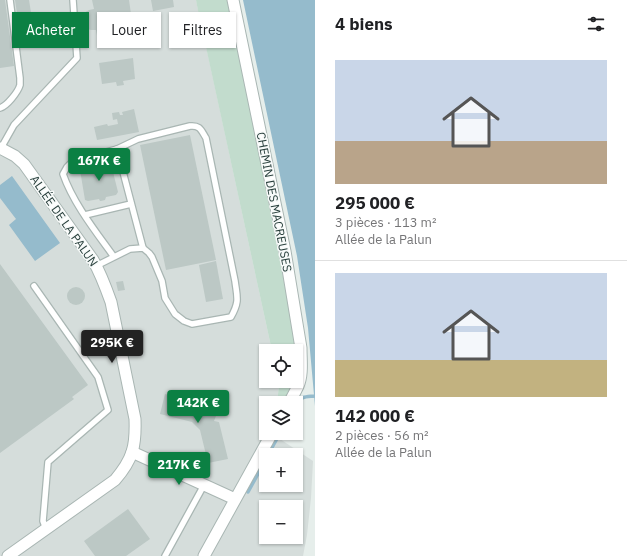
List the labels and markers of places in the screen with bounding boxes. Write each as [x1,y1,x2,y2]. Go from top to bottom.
pin: 167K € [66,148,132,182]
pin: 295K € [79,330,145,364]
pin: 142K € [165,390,231,424]
pin: 217K € [146,452,212,486]

